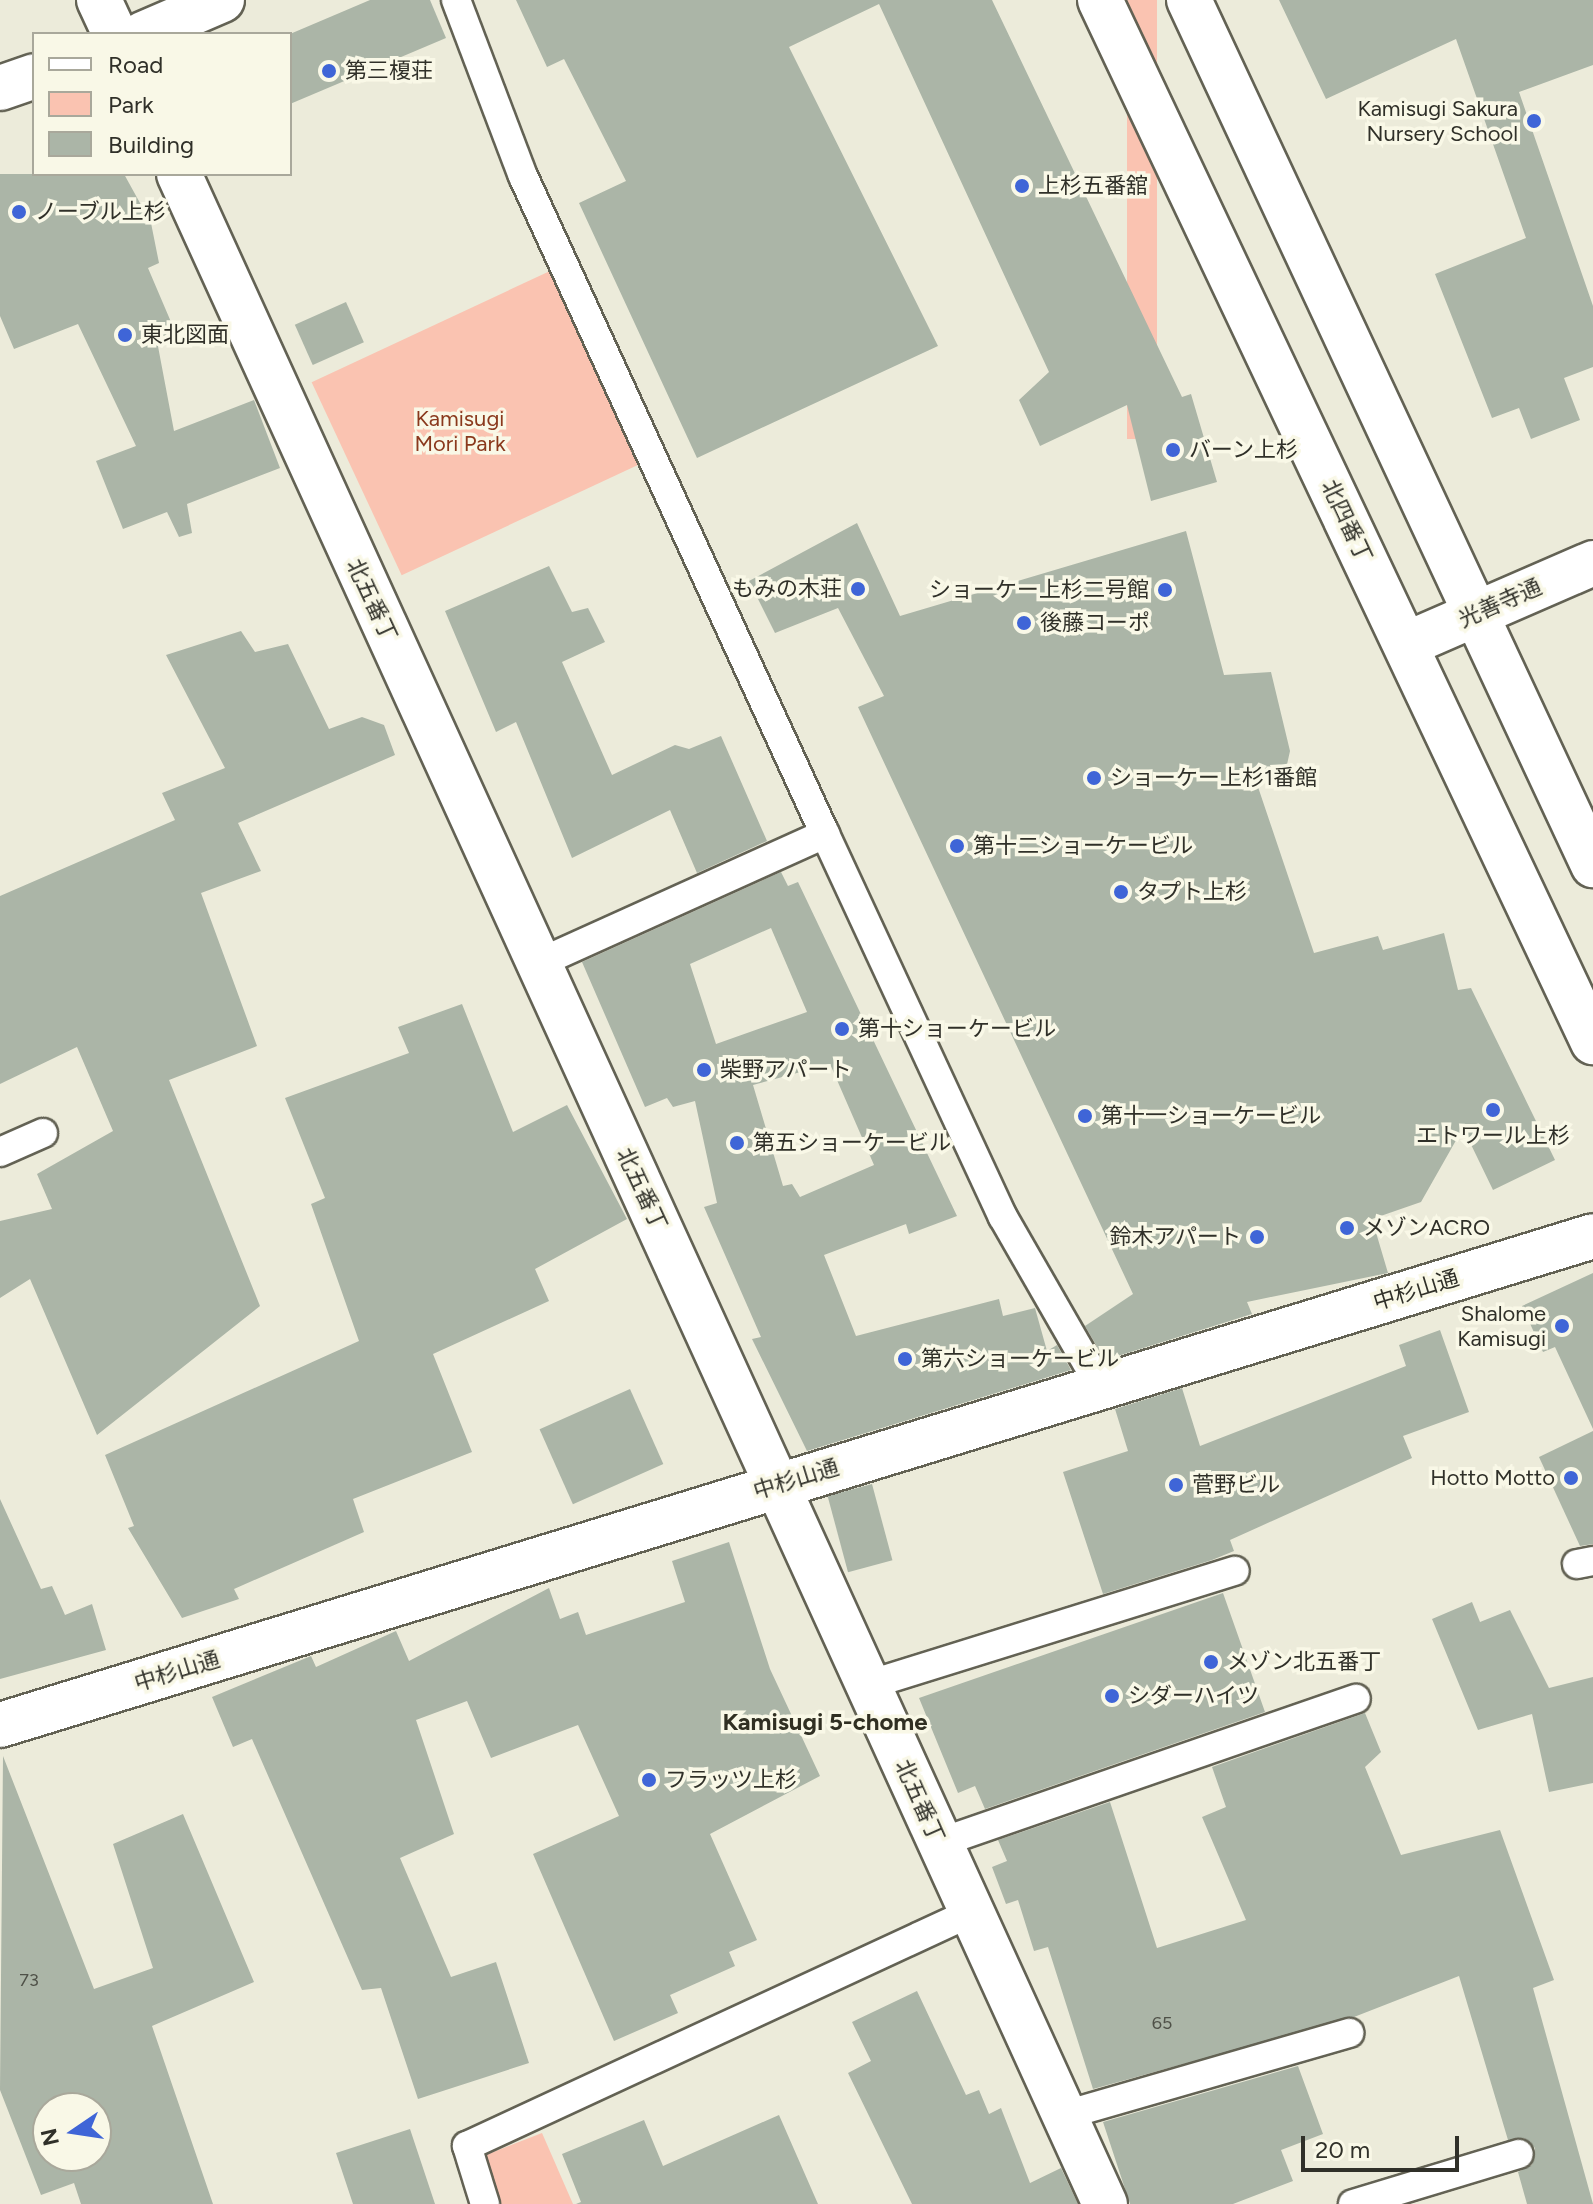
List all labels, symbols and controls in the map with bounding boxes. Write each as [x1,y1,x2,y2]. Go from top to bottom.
legend [32,32,292,176]
text: Road [108,50,163,79]
place label: 第三榎荘 [345,58,433,84]
marker: 第三榎荘 [320,62,338,80]
text: Park [108,90,154,119]
place label: Kamisugi Sakura Nursery School [1357,95,1518,146]
marker: Kamisugi Sakura Nursery School [1525,112,1543,130]
text: Building [108,130,194,159]
place label: 上杉五番舘 [1038,173,1148,199]
marker: 上杉五番舘 [1013,177,1031,195]
place label: ノーブル上杉 [35,199,167,225]
marker: ノーブル上杉 [10,203,28,221]
place label: 東北図面 [141,322,229,348]
marker: 東北図面 [116,326,134,344]
park label: Kamisugi Mori Park [414,405,506,456]
place label: バーン上杉 [1189,437,1299,463]
marker: バーン上杉 [1164,441,1182,459]
street label: 北四番丁 [1316,476,1378,566]
street label: 北五番丁 [341,555,403,645]
street label: 光善寺通 [1454,573,1546,633]
place label: もみの木荘 [732,576,842,602]
place label: ショーケー上杉二号館 [929,577,1149,603]
marker: もみの木荘 [849,580,867,598]
marker: ショーケー上杉二号館 [1156,581,1174,599]
place label: 後藤コーポ [1040,610,1150,636]
marker: 後藤コーポ [1015,614,1033,632]
place label: ショーケー上杉1番館 [1110,765,1317,791]
marker: ショーケー上杉1番館 [1085,769,1103,787]
place label: 第十二ショーケービル [973,833,1193,859]
marker: 第十二ショーケービル [948,837,966,855]
place label: タプト上杉 [1137,879,1247,905]
marker: タプト上杉 [1112,883,1130,901]
place label: 第十ショーケービル [858,1016,1056,1042]
marker: 第十ショーケービル [833,1020,851,1038]
place label: 柴野アパート [720,1057,852,1083]
marker: 柴野アパート [695,1061,713,1079]
marker: エトワール上杉 [1484,1101,1502,1119]
place label: 第十一ショーケービル [1101,1103,1321,1129]
marker: 第十一ショーケービル [1076,1107,1094,1125]
place label: エトワール上杉 [1416,1123,1570,1149]
place label: 第五ショーケービル [753,1130,951,1156]
marker: 第五ショーケービル [728,1134,746,1152]
street label: 北五番丁 [611,1144,673,1234]
place label: メゾンACRO [1363,1215,1490,1241]
marker: メゾンACRO [1338,1219,1356,1237]
place label: 鈴木アパート [1109,1224,1241,1250]
marker: 鈴木アパート [1248,1228,1266,1246]
street label: 中杉山通 [1370,1265,1462,1315]
place label: Shalome Kamisugi [1457,1300,1546,1352]
marker: Shalome Kamisugi [1553,1317,1571,1335]
place label: 第六ショーケービル [921,1346,1119,1372]
marker: 第六ショーケービル [896,1350,914,1368]
street label: 中杉山通 [750,1454,842,1504]
place label: Hotto Motto [1430,1465,1555,1491]
marker: Hotto Motto [1562,1469,1580,1487]
place label: 菅野ビル [1192,1472,1280,1498]
marker: 菅野ビル [1167,1476,1185,1494]
street label: 中杉山通 [131,1646,223,1696]
place label: メゾン北五番丁 [1227,1649,1381,1675]
marker: メゾン北五番丁 [1202,1653,1220,1671]
place label: シダーハイツ [1128,1683,1260,1709]
marker: シダーハイツ [1103,1687,1121,1705]
district label: Kamisugi 5-chome [722,1708,928,1736]
street label: 北五番丁 [890,1755,950,1847]
place label: フラッツ上杉 [665,1767,797,1793]
marker: フラッツ上杉 [640,1771,658,1789]
house number: 73 [19,1969,39,1991]
house number: 65 [1152,2012,1172,2034]
north arrow [32,2092,112,2172]
scale bar [1305,2120,1463,2170]
text: N [35,2126,65,2148]
text: 20 m [1315,2135,1370,2164]

